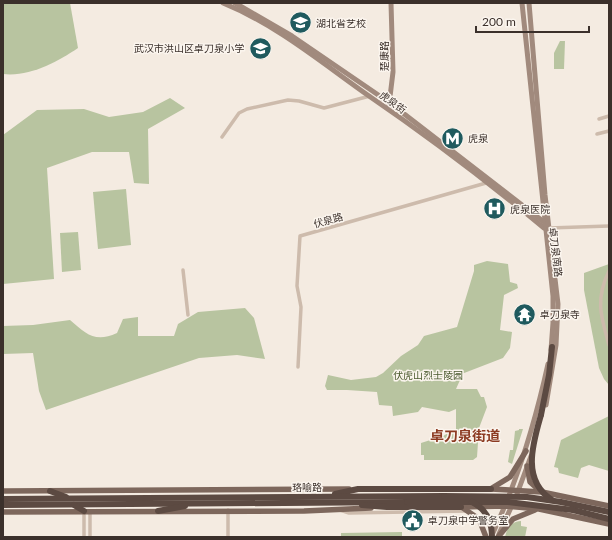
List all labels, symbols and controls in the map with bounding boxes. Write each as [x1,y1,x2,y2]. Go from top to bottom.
scale bar [476,8,589,34]
school or university icon: 湖北省艺校 [287,10,313,36]
text: 200 m [482,14,516,29]
place label: 湖北省艺校 [316,17,366,29]
school or university icon: 武汉市洪山区卓刀泉小学 [247,35,273,61]
street label: 楚康路 [378,41,390,71]
place label: 武汉市洪山区卓刀泉小学 [134,42,244,54]
street label: 虎泉街 [377,88,409,116]
metro station icon: 虎泉 [439,125,465,151]
place label: 虎泉 [468,132,489,144]
hospital icon: 虎泉医院 [481,196,507,222]
place label: 虎泉医院 [510,203,550,215]
street label: 伏泉路 [312,210,344,230]
street label: 卓刀泉南路 [547,226,565,278]
temple icon: 卓刀泉寺 [511,301,537,327]
place label: 卓刀泉寺 [540,308,580,320]
park label: 伏虎山烈士陵园 [393,369,463,381]
district label: 卓刀泉街道 [430,427,500,444]
street label: 珞喻路 [292,481,322,493]
public building icon: 卓刀泉中学警务室 [400,507,426,533]
place label: 卓刀泉中学警务室 [428,514,508,526]

